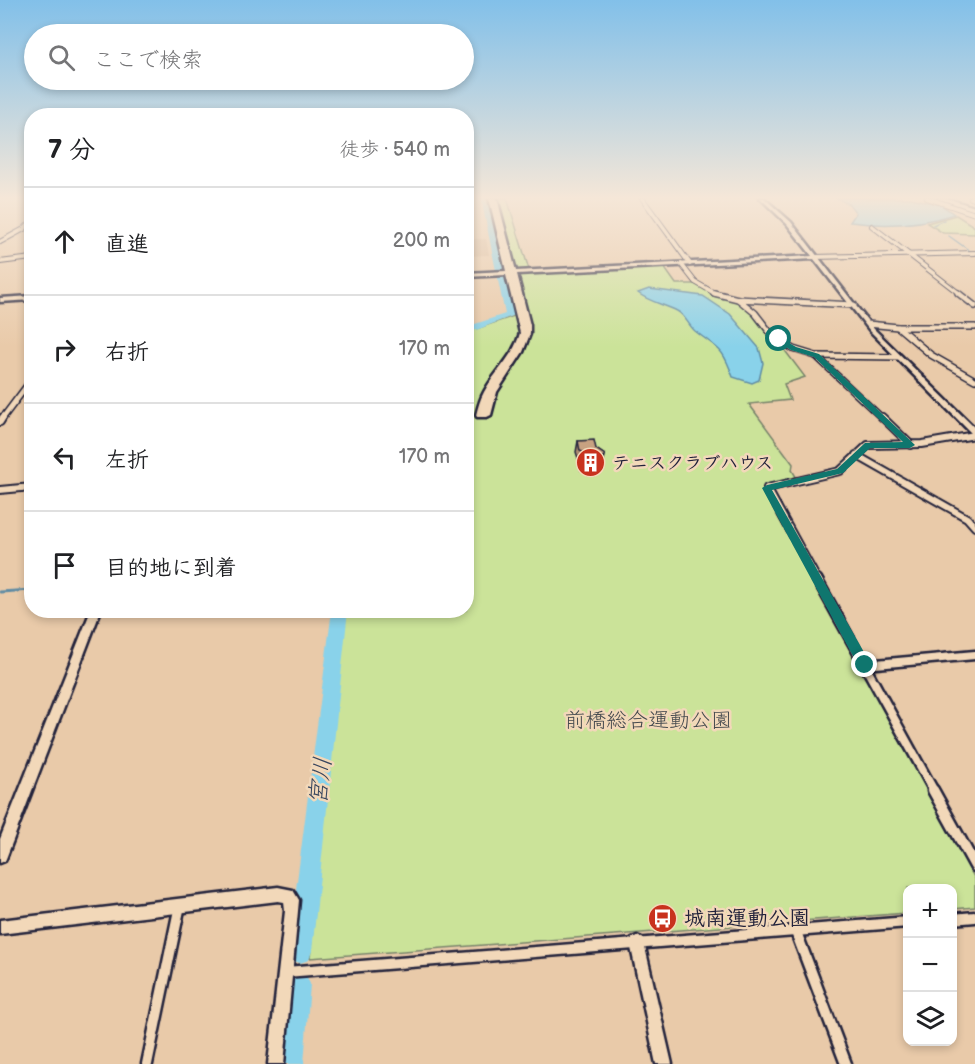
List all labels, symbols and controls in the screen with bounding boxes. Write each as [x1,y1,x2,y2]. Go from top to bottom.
search box [24,24,474,90]
icon: search [45,41,78,74]
text: ここで検索 [93,47,203,74]
text: 7 分 [48,135,95,166]
text: 徒歩 · 540 m [340,138,450,162]
icon: ahead [48,225,81,258]
text: 200 m [393,229,450,253]
text: 直進 [105,231,149,258]
route start [765,325,791,351]
icon: right [48,333,81,366]
text: 170 m [399,337,450,361]
text: 右折 [105,339,149,366]
icon: left [48,441,81,474]
text: 170 m [399,445,450,469]
text: 左折 [105,447,149,474]
building icon: テニスクラブハウス [575,447,607,479]
place label: テニスクラブハウス [612,453,773,474]
icon: arrive [48,549,81,582]
text: 目的地に到着 [105,555,237,582]
route end [851,651,877,677]
park label: 前橋総合運動公園 [564,708,732,733]
water label: 宮川 [303,755,338,807]
map controls [903,884,957,1046]
button: + [903,884,957,938]
bus stop icon: 城南運動公園 [647,902,679,934]
place label: 城南運動公園 [684,906,810,931]
button: − [903,938,957,992]
button: layers [903,992,957,1046]

